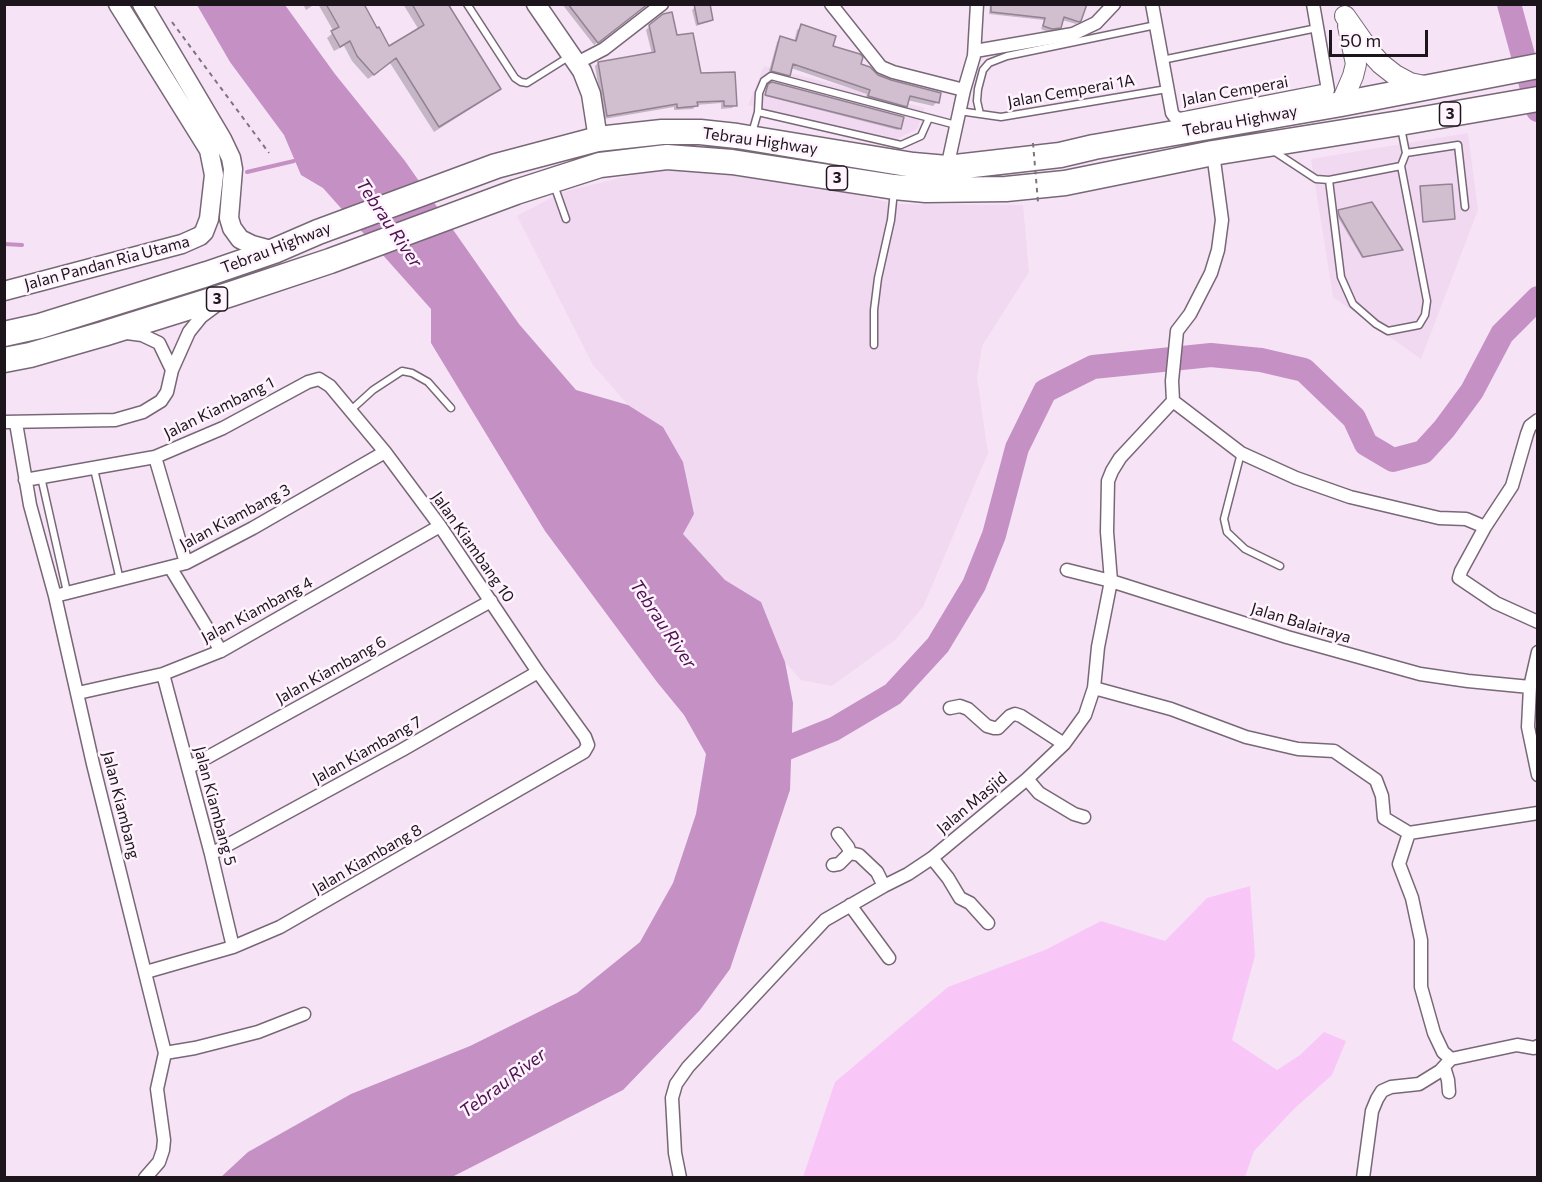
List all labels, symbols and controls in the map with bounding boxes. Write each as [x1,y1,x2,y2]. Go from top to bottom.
scale bar [1332,18,1431,56]
text: 50 m [1340,29,1381,51]
street label: Jalan Cemperai 1A [1006,70,1136,112]
street label: Jalan Cemperai [1180,72,1290,110]
street label: Tebrau Highway [1181,101,1299,141]
road number: 3 [1440,102,1460,126]
street label: Tebrau Highway [701,123,819,159]
road number: 3 [826,166,848,190]
water label: Tebrau River [351,174,427,272]
street label: Tebrau Highway [218,218,334,278]
street label: Jalan Pandan Ria Utama [22,232,192,294]
road number: 3 [206,287,228,311]
street label: Jalan Kiambang 1 [161,373,277,443]
street label: Jalan Kiambang 3 [176,480,294,554]
street label: Jalan Kiambang 10 [428,488,518,606]
street label: Jalan Kiambang 4 [198,573,316,647]
water label: Tebrau River [625,575,701,673]
street label: Jalan Balairaya [1249,599,1353,647]
street label: Jalan Kiambang 6 [272,632,390,708]
street label: Jalan Kiambang 7 [309,712,425,788]
street label: Jalan Kiambang 5 [190,744,240,868]
street label: Jalan Kiambang [98,749,144,861]
street label: Jalan Masjid [933,768,1011,838]
street label: Jalan Kiambang 8 [309,820,425,898]
water label: Tebrau River [456,1043,550,1123]

